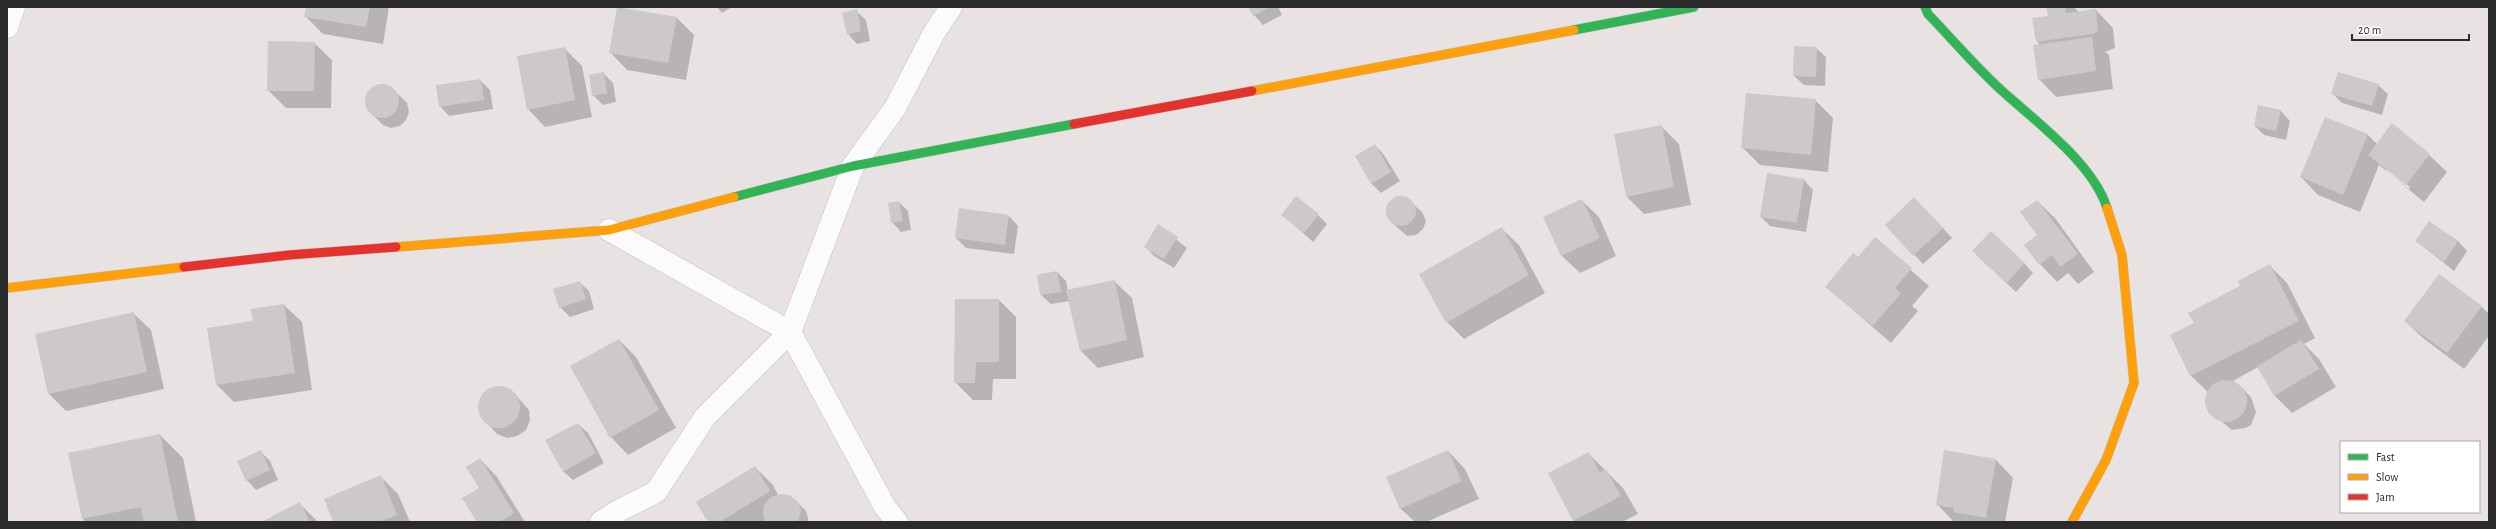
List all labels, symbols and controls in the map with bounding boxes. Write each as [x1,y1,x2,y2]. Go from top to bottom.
scale bar [2352,16,2469,42]
text: 20 m [2358,24,2381,36]
legend [2340,441,2480,513]
text: Fast [2376,451,2395,463]
text: Slow [2376,471,2398,483]
text: Jam [2376,491,2395,503]

